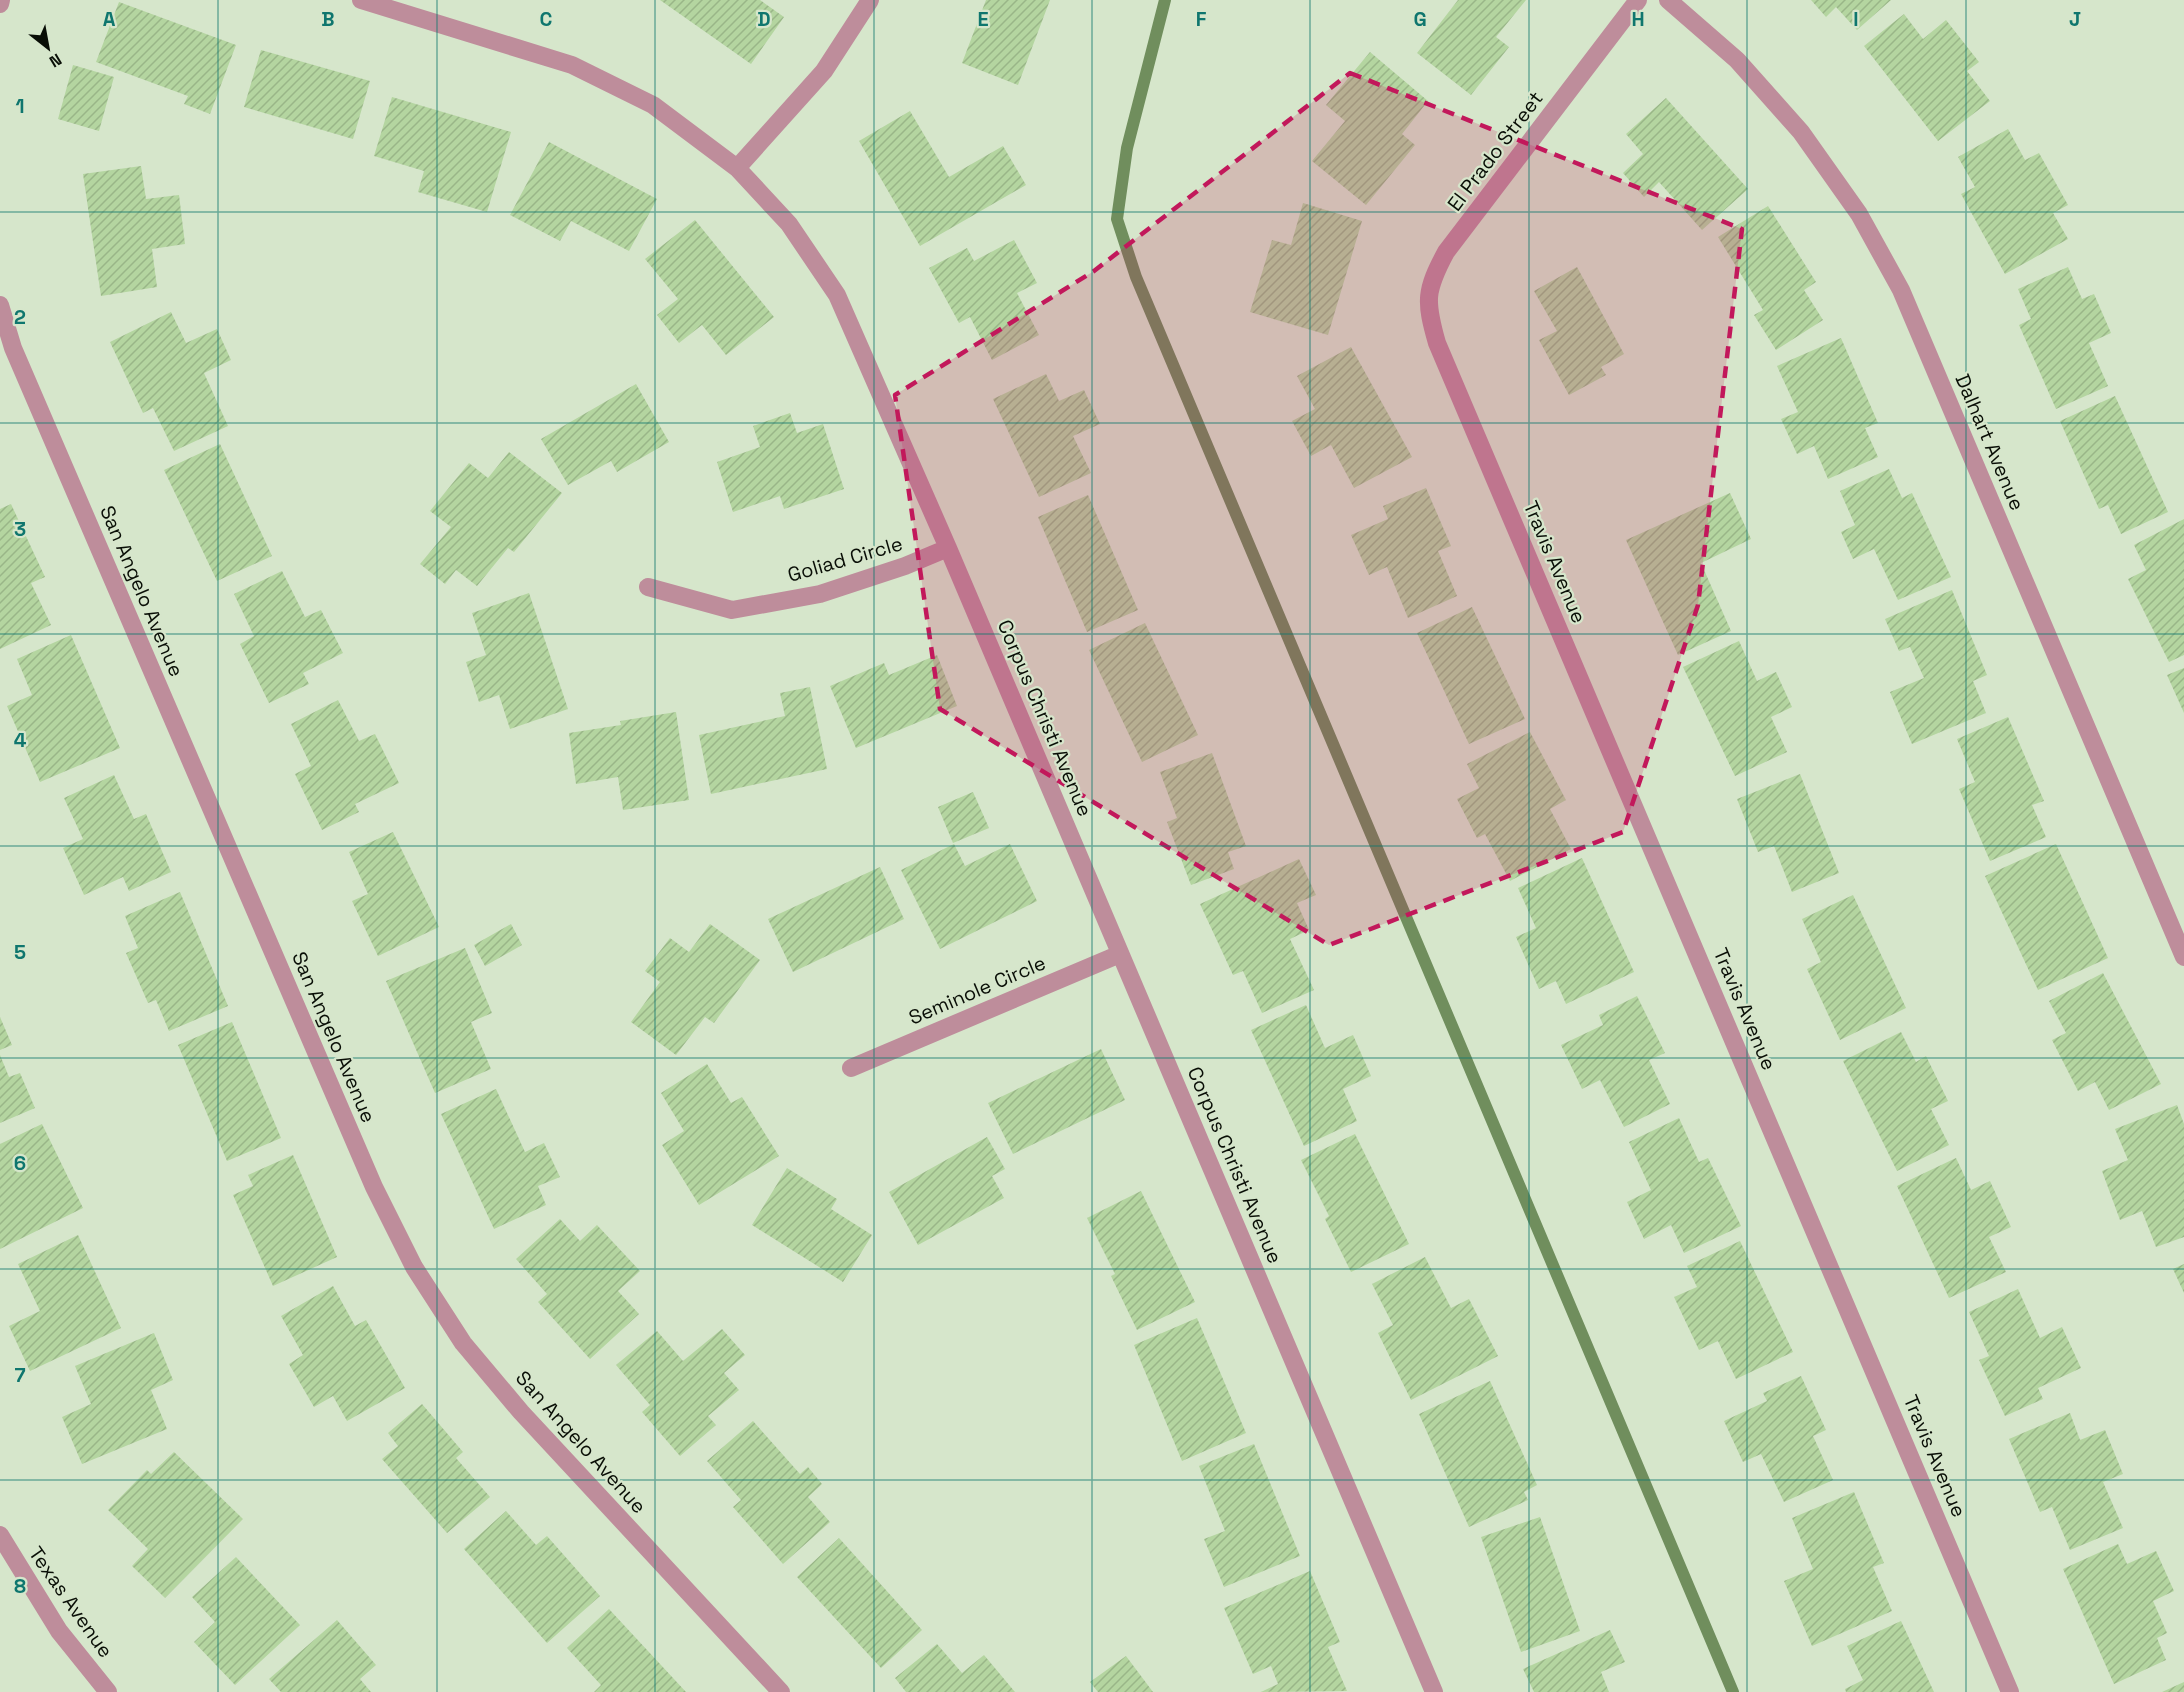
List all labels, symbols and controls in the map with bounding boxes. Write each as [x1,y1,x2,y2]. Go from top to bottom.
text: A [103,6,116,32]
text: B [321,6,335,32]
text: C [540,6,553,32]
text: D [757,6,771,32]
text: E [977,6,989,32]
text: F [1196,6,1207,32]
text: G [1413,6,1427,32]
text: H [1631,6,1645,32]
text: I [1853,6,1859,32]
text: J [2069,6,2081,32]
north arrow [18,18,78,78]
text: N [45,49,65,72]
street label: El Prado Street [1442,86,1548,216]
text: 1 [15,93,25,119]
text: 2 [14,304,26,330]
street label: Dalhart Avenue [1950,370,2030,514]
street label: Travis Avenue [1518,497,1592,627]
street label: San Angelo Avenue [94,502,190,680]
text: 3 [14,516,26,542]
street label: Goliad Circle [785,530,905,588]
street label: Corpus Christi Avenue [992,616,1098,820]
text: 4 [14,727,27,753]
text: 5 [14,939,26,965]
street label: Travis Avenue [1708,944,1782,1074]
street label: San Angelo Avenue [286,948,382,1126]
street label: Seminole Circle [905,949,1049,1031]
street label: Corpus Christi Avenue [1182,1063,1288,1267]
text: 6 [14,1150,26,1176]
text: 7 [14,1362,26,1388]
street label: San Angelo Avenue [510,1365,652,1519]
street label: Travis Avenue [1898,1391,1972,1521]
street label: Texas Avenue [23,1541,119,1663]
text: 8 [14,1573,26,1599]

